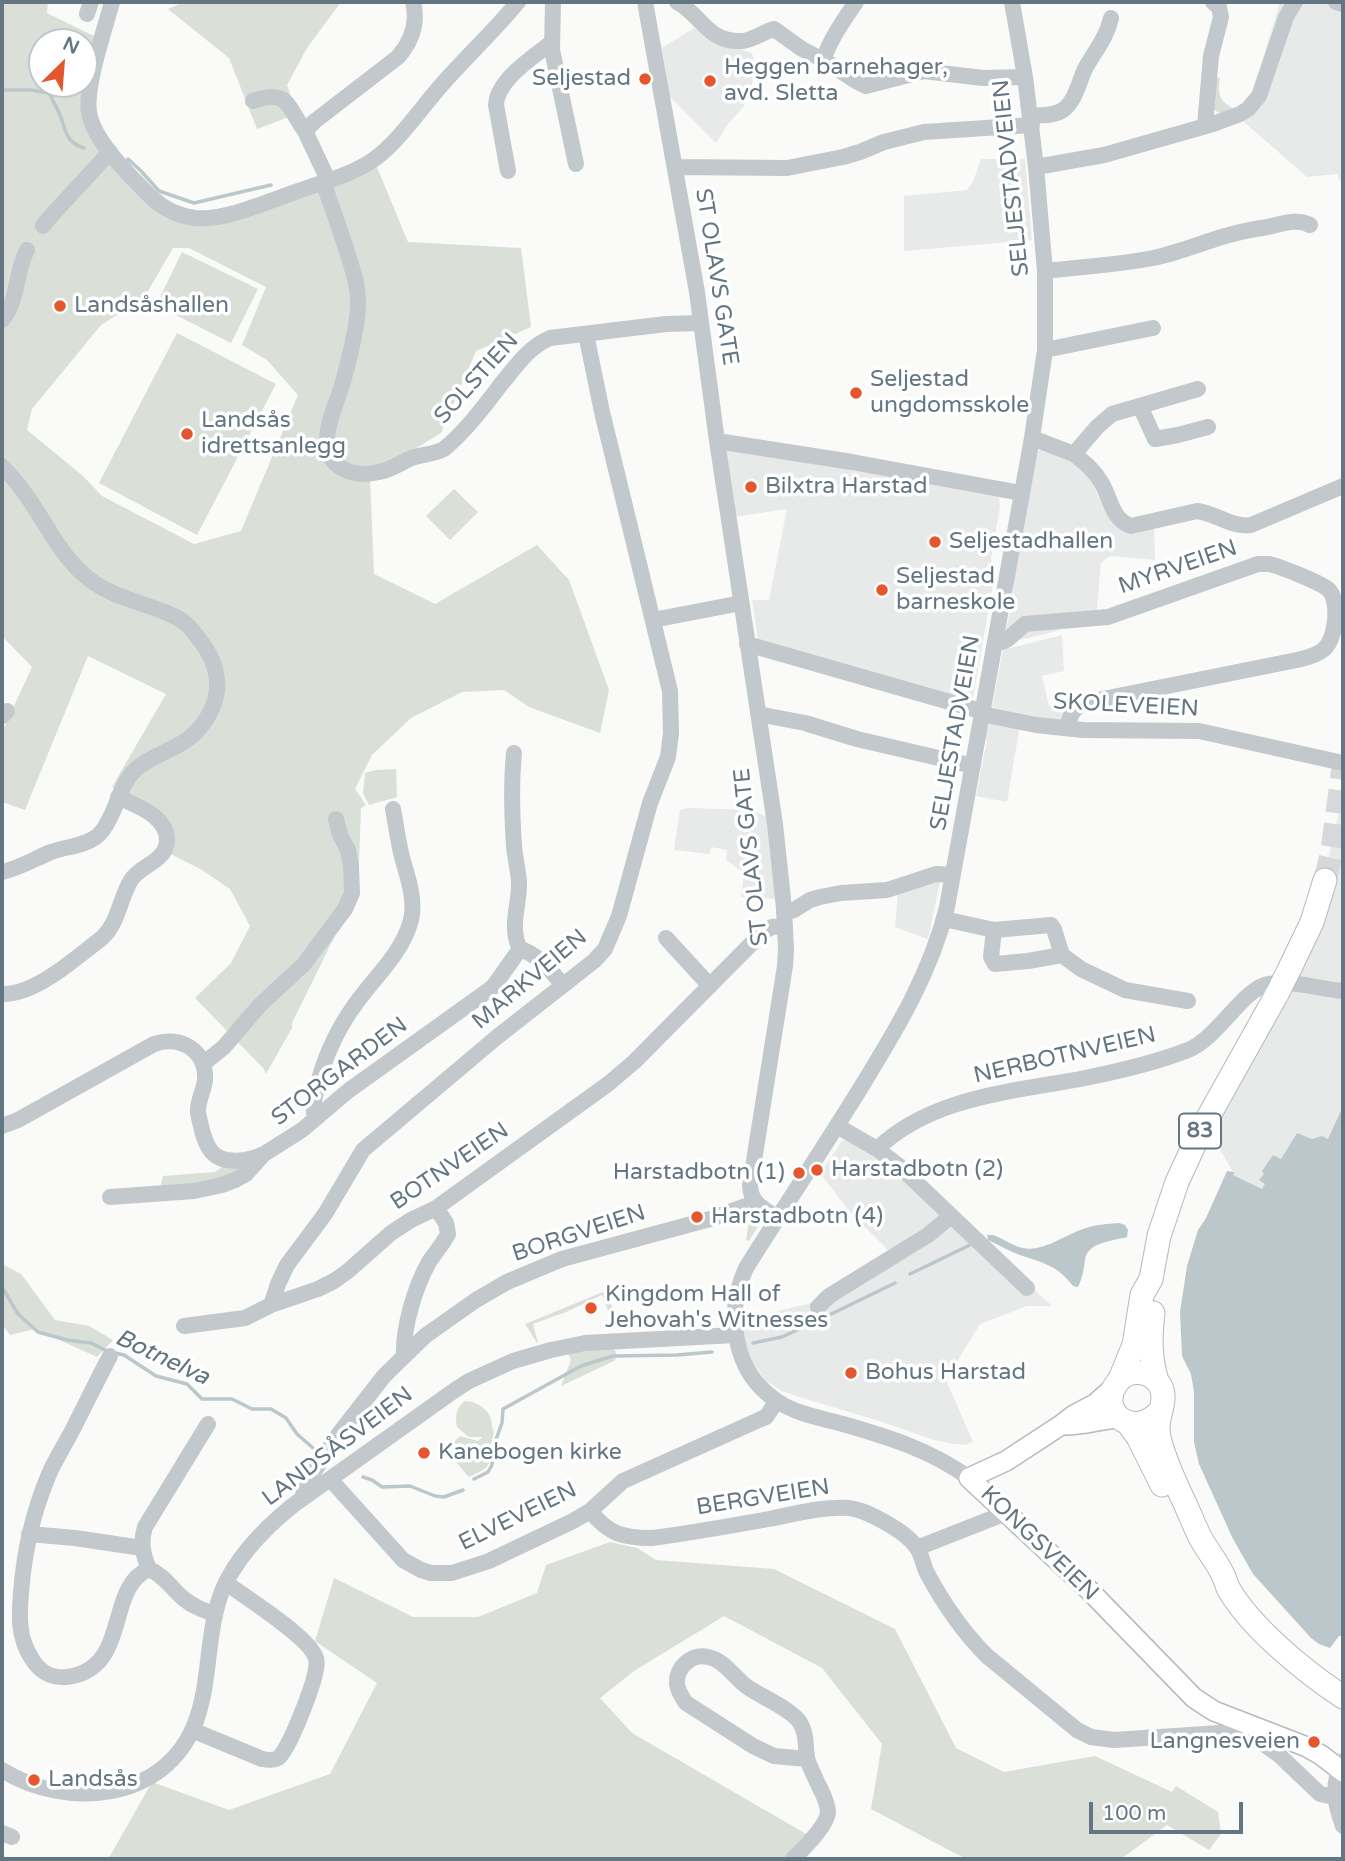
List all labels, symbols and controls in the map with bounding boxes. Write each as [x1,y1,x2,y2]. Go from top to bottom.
north arrow [28,28,98,98]
text: N [59,33,83,59]
place label: Heggen barnehager, avd. Sletta [724,54,948,108]
place label: Seljestad [532,65,631,93]
marker: Seljestad [637,71,653,87]
marker: Heggen barnehager, avd. Sletta [702,73,718,89]
street label: SELJESTADVEIEN [988,78,1036,278]
street label: ST OLAVS GATE [688,187,744,367]
place label: Landsåshallen [74,292,229,320]
marker: Landsåshallen [52,298,68,314]
street label: SOLSTIEN [429,328,525,430]
place label: Seljestad ungdomsskole [870,366,1029,420]
marker: Seljestad ungdomsskole [848,385,864,401]
place label: Landsås idrettsanlegg [201,407,346,461]
marker: Landsås idrettsanlegg [179,426,195,442]
place label: Bilxtra Harstad [765,473,927,501]
marker: Bilxtra Harstad [743,479,759,495]
place label: Seljestadhallen [949,528,1113,556]
marker: Seljestadhallen [927,534,943,550]
street label: MYRVEIEN [1115,535,1241,601]
place label: Seljestad barneskole [896,563,1015,617]
marker: Seljestad barneskole [874,582,890,598]
street label: SELJESTADVEIEN [925,633,987,833]
street label: SKOLEVEIEN [1052,688,1200,724]
street label: ST OLAVS GATE [729,767,775,947]
street label: MARKVEIEN [467,924,593,1036]
street label: STORGARDEN [267,1012,413,1132]
street label: NERBOTNVEIEN [971,1022,1159,1090]
road number: 83 [1179,1114,1221,1148]
street label: BOTNVEIEN [386,1117,514,1217]
place label: Harstadbotn (2) [831,1156,1003,1184]
place label: Harstadbotn (1) [613,1159,785,1187]
marker: Harstadbotn (2) [809,1162,825,1178]
marker: Harstadbotn (1) [791,1165,807,1181]
street label: BORGVEIEN [509,1199,649,1269]
place label: Harstadbotn (4) [711,1203,883,1231]
marker: Harstadbotn (4) [689,1209,705,1225]
place label: Kingdom Hall of Jehovah's Witnesses [605,1281,828,1335]
marker: Kingdom Hall of Jehovah's Witnesses [583,1300,599,1316]
water label: Botnelva [110,1324,214,1392]
place label: Bohus Harstad [865,1359,1026,1387]
marker: Bohus Harstad [843,1365,859,1381]
street label: LANDSÅSVEIEN [257,1381,419,1513]
place label: Kanebogen kirke [438,1439,622,1467]
marker: Kanebogen kirke [416,1445,432,1461]
street label: BERGVEIEN [694,1474,832,1522]
street label: ELVEVEIEN [455,1477,581,1557]
street label: KONGSVEIEN [974,1481,1104,1607]
place label: Langnesveien [1150,1728,1300,1756]
marker: Langnesveien [1306,1734,1322,1750]
place label: Landsås [48,1766,138,1794]
marker: Landsås [26,1772,42,1788]
scale bar [1093,1787,1247,1831]
text: 100 m [1102,1801,1166,1826]

